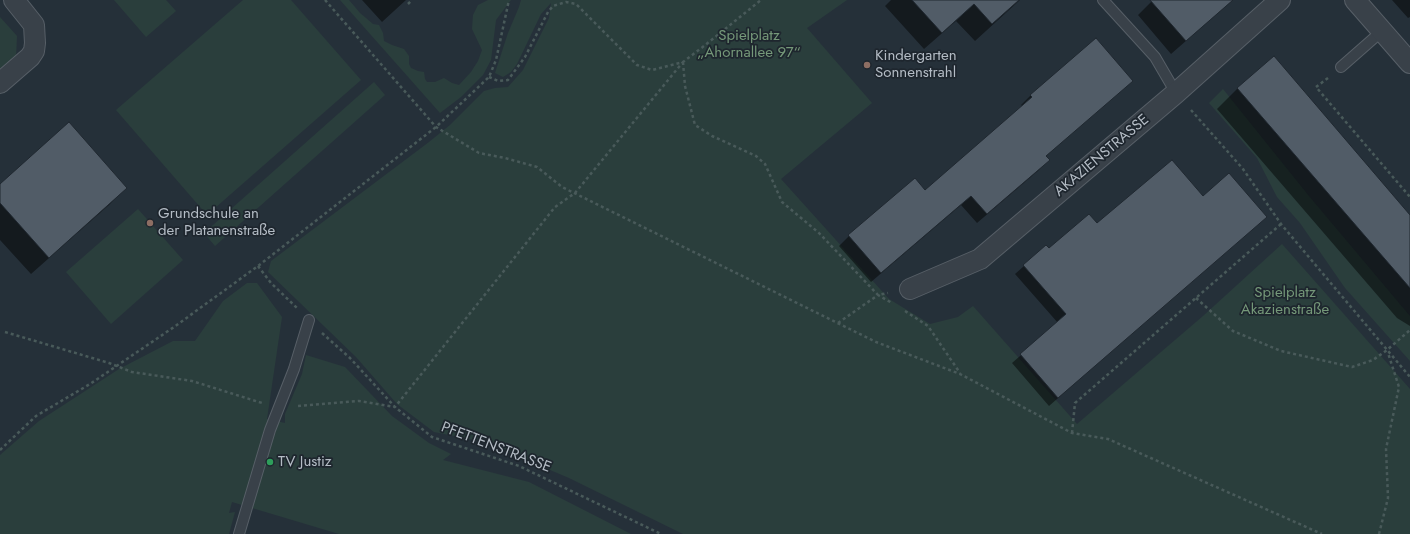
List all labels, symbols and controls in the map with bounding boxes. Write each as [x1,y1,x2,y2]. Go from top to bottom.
park label: Spielplatz „Ahornallee 97“ [697,27,801,62]
place label: Kindergarten Sonnenstrahl [875,47,957,82]
marker: Kindergarten Sonnenstrahl [862,60,872,70]
street label: AKAZIENSTRASSE [1051,111,1153,201]
place label: Grundschule an der Platanenstraße [158,205,275,240]
marker: Grundschule an der Platanenstraße [145,218,155,228]
park label: Spielplatz Akazienstraße [1241,284,1329,319]
street label: PFETTENSTRASSE [438,419,554,477]
place label: TV Justiz [278,453,332,471]
marker: TV Justiz [265,457,275,467]

